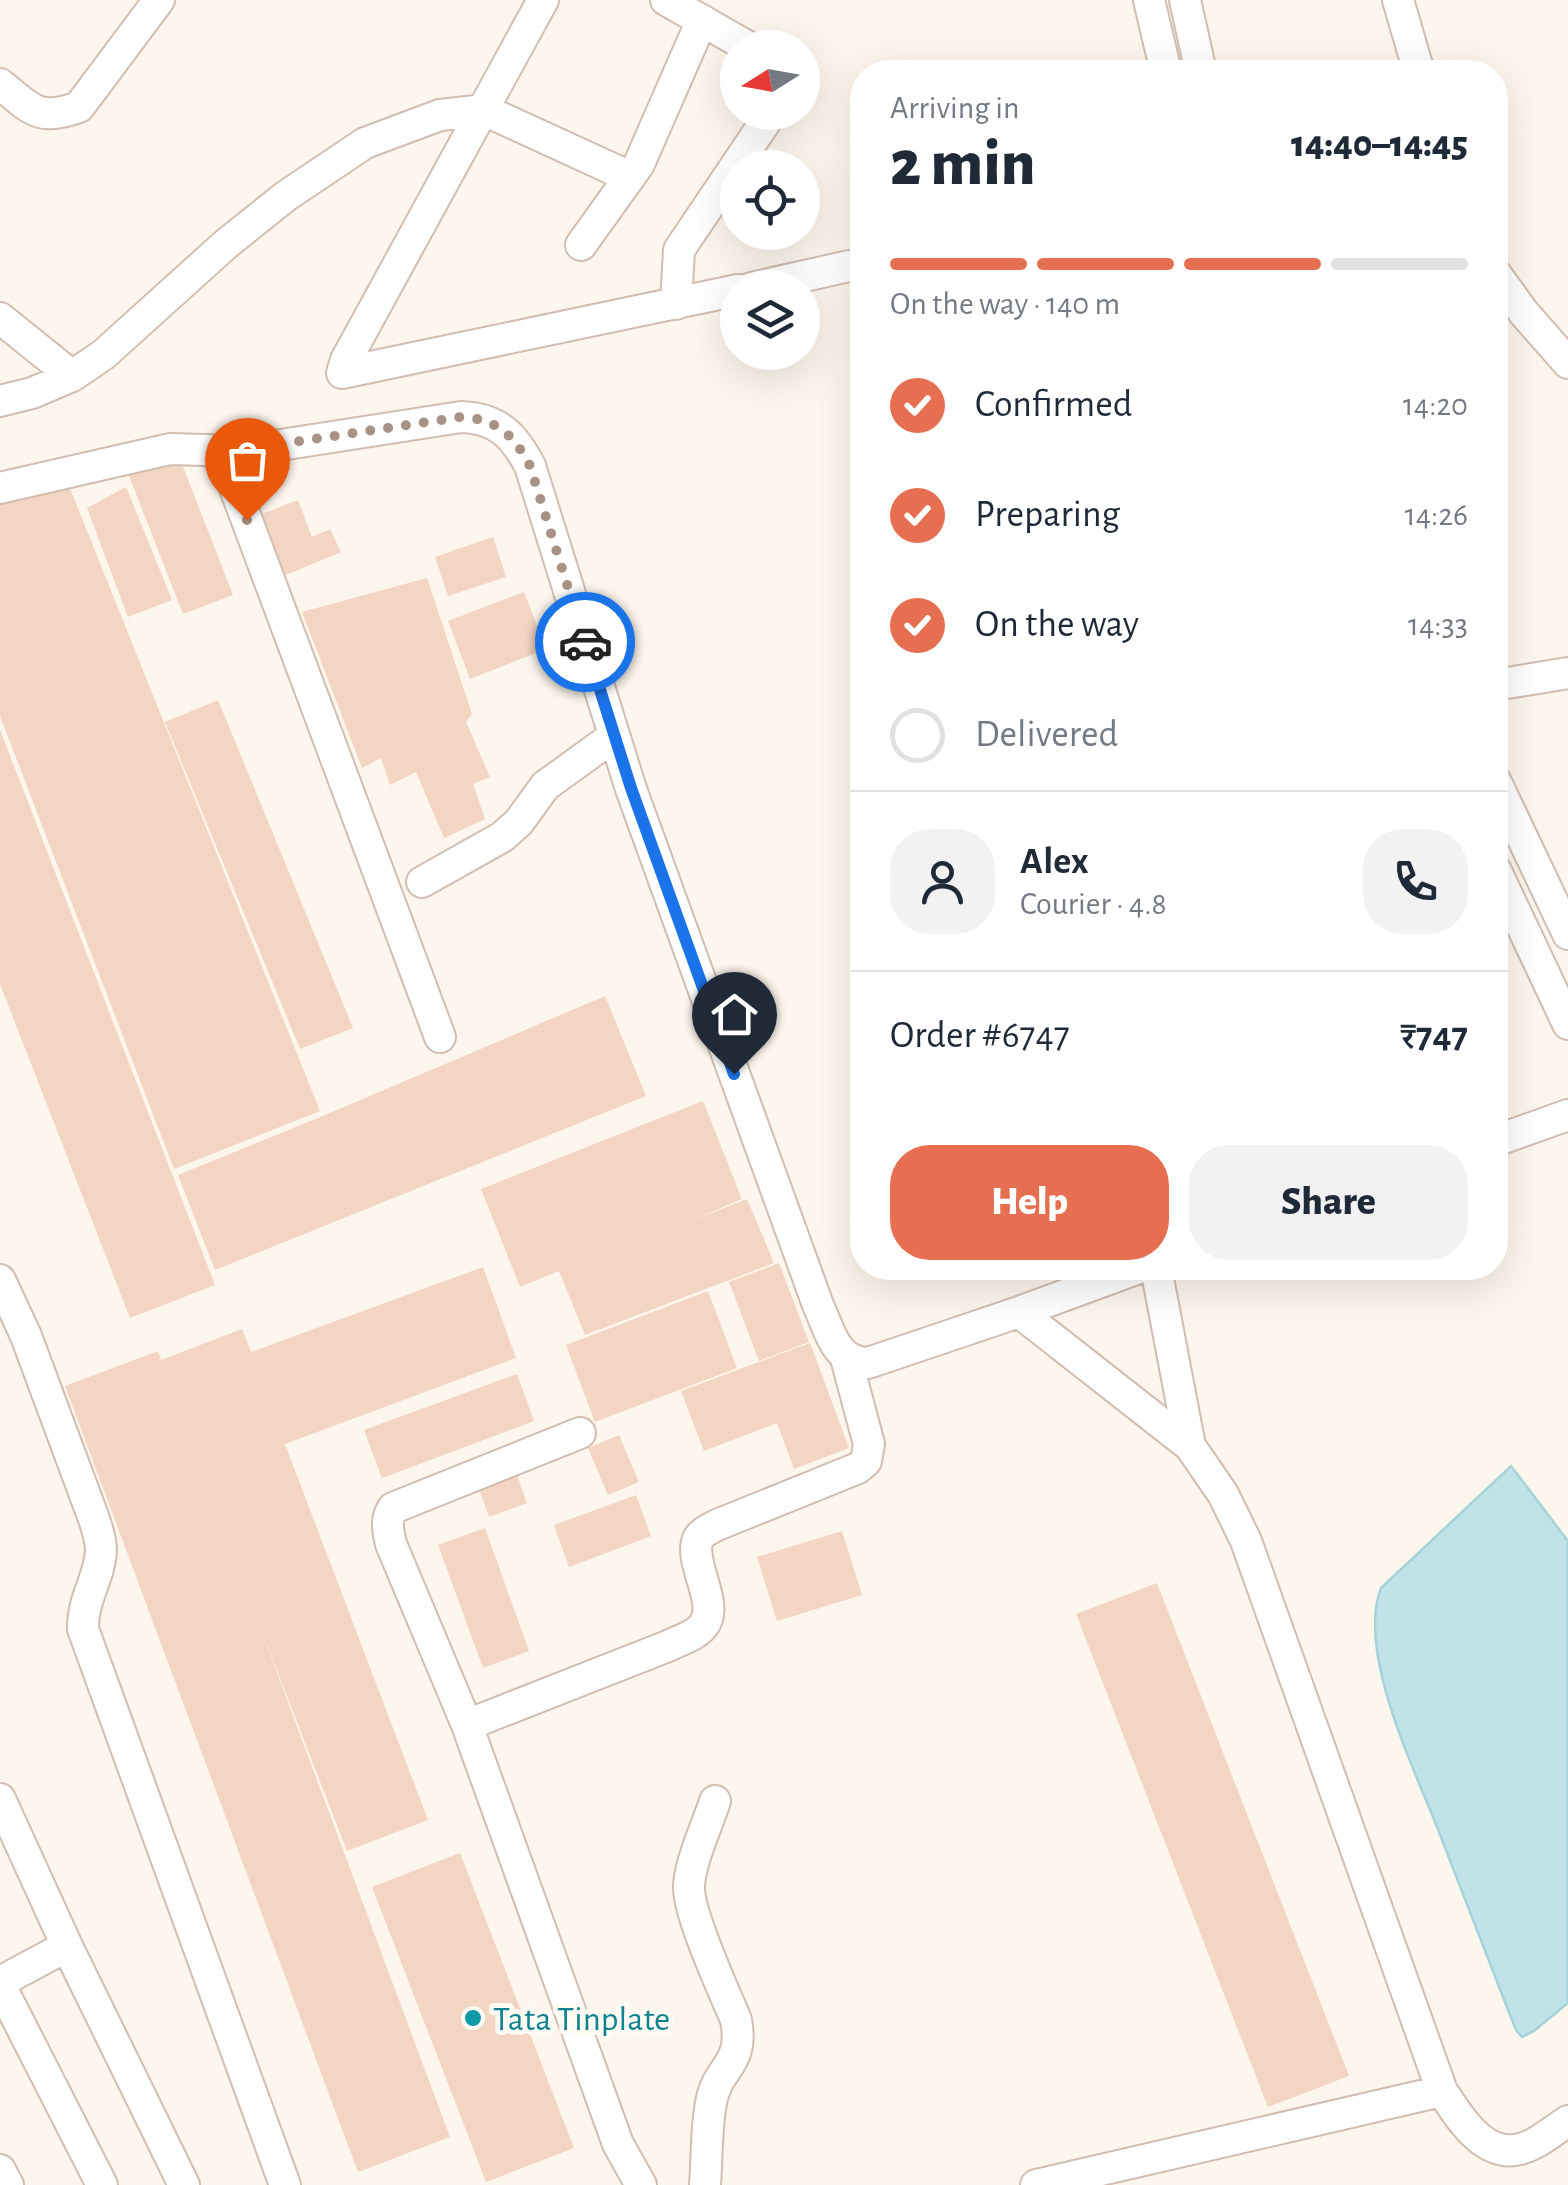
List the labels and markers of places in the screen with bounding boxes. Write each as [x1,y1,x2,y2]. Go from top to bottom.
pin [205,418,290,521]
pin [692,972,777,1075]
place label: Tata Tinplate [493,2002,670,2037]
marker: Tata Tinplate [462,2007,484,2029]

